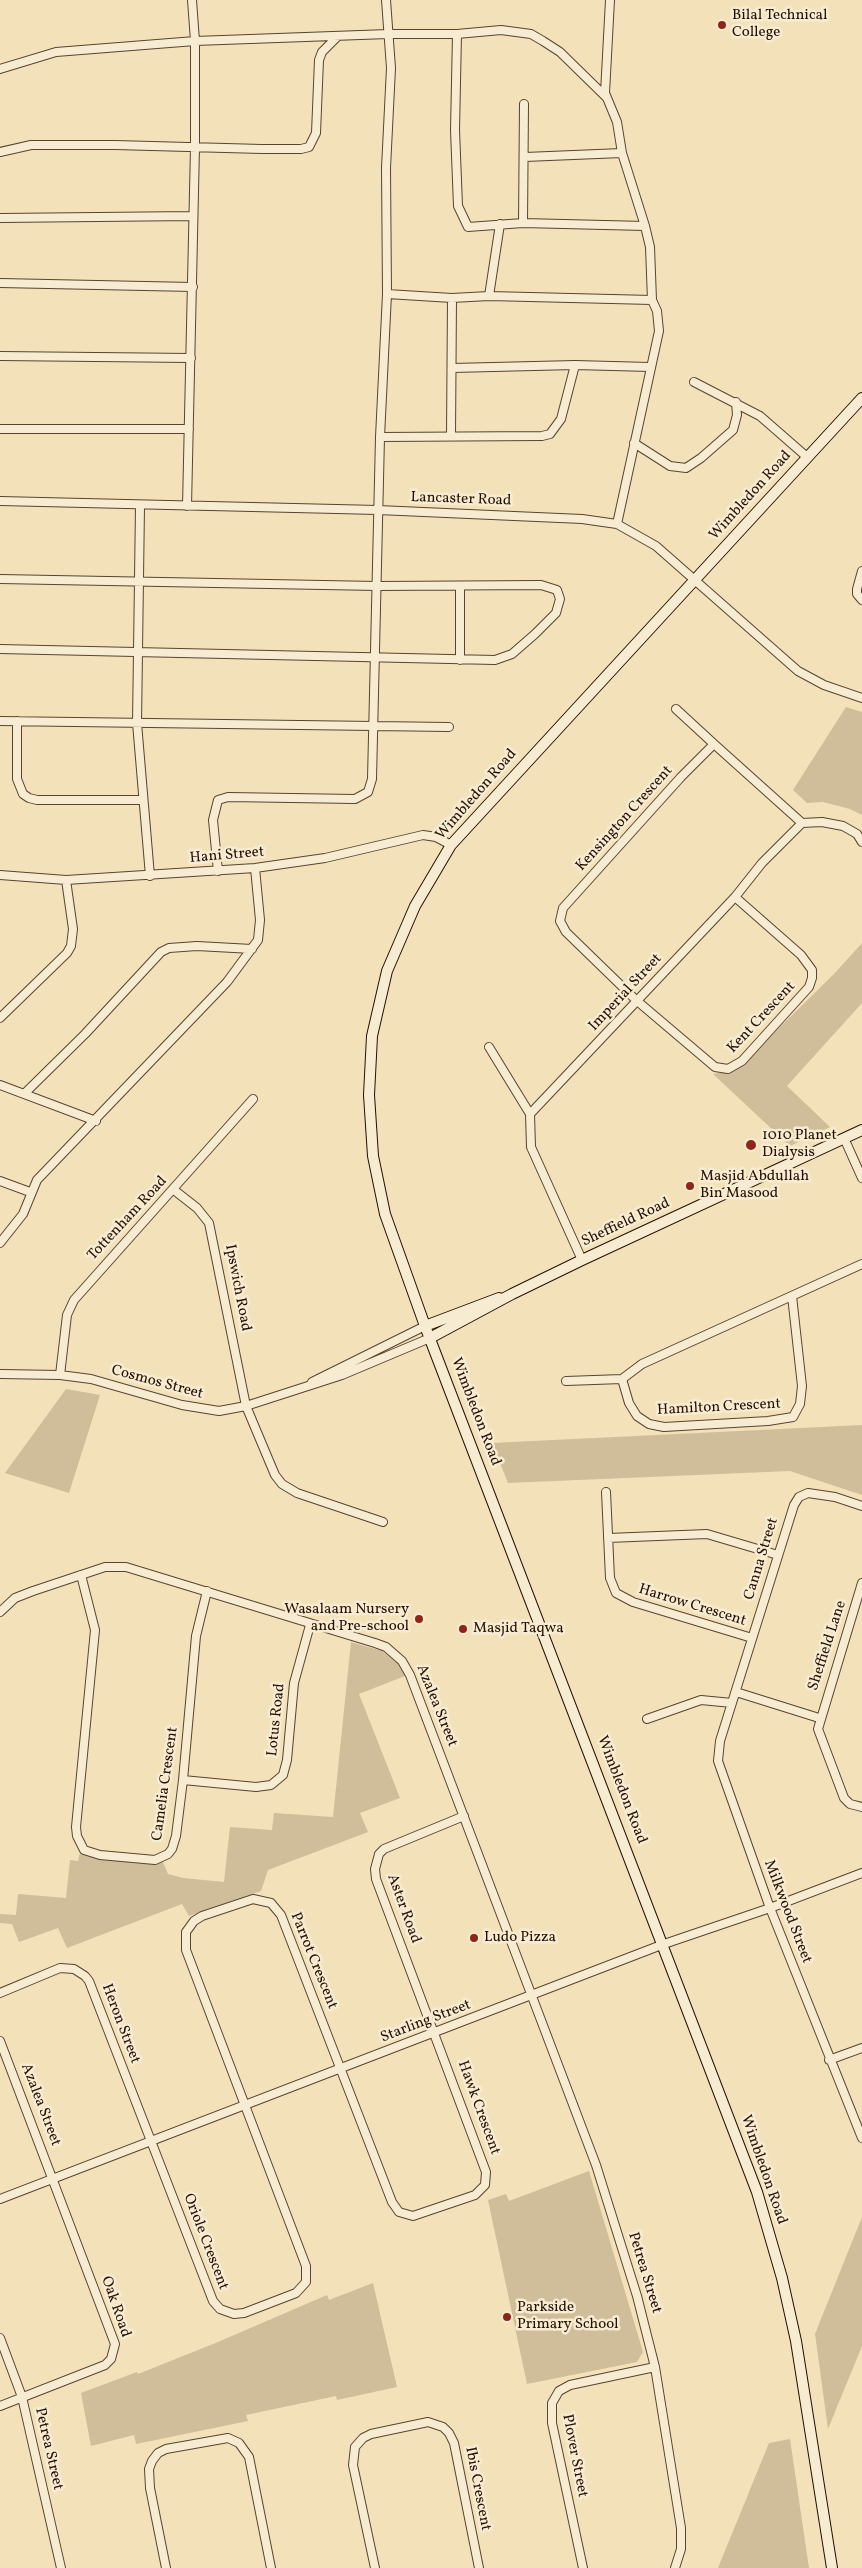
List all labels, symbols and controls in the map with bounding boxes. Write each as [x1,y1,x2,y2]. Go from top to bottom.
place label: Bilal Technical College [732,7,828,42]
marker: Bilal Technical College [716,19,728,31]
street label: Wimbledon Road [706,448,796,544]
street label: Lancaster Road [410,489,512,511]
street label: Wimbledon Road [433,746,521,844]
street label: Kensington Crescent [573,762,677,876]
street label: Hani Street [189,844,265,868]
street label: Imperial Street [586,951,666,1035]
street label: Kent Crescent [724,978,800,1058]
place label: 1010 Planet Dialysis [762,1127,837,1162]
marker: 1010 Planet Dialysis [744,1138,758,1152]
place label: Masjid Abdullah Bin Masood [700,1168,809,1203]
street label: Tottenham Road [84,1173,172,1265]
marker: Masjid Abdullah Bin Masood [684,1180,696,1192]
street label: Sheffield Road [579,1195,673,1251]
street label: Ipswich Road [220,1243,254,1333]
street label: Wimbledon Road [446,1355,504,1469]
street label: Cosmos Street [109,1362,205,1404]
street label: Hamilton Crescent [657,1396,781,1420]
street label: Canna Street [741,1516,783,1602]
street label: Harrow Crescent [636,1581,748,1631]
street label: Sheffield Lane [805,1599,851,1693]
place label: Wasalaam Nursery and Pre-school [284,1601,409,1636]
marker: Wasalaam Nursery and Pre-school [413,1613,425,1625]
place label: Masjid Taqwa [473,1620,564,1638]
marker: Masjid Taqwa [457,1623,469,1635]
street label: Azalea Street [411,1662,461,1750]
street label: Lotus Road [264,1683,290,1757]
street label: Camelia Crescent [149,1726,183,1842]
street label: Wimbledon Road [592,1733,650,1847]
street label: Milkwood Street [759,1858,815,1966]
street label: Aster Road [382,1872,424,1946]
street label: Parrot Crescent [285,1910,341,2012]
place label: Ludo Pizza [484,1929,556,1947]
marker: Ludo Pizza [468,1932,480,1944]
street label: Heron Street [97,1982,143,2066]
street label: Starling Street [378,1997,474,2047]
street label: Hawk Crescent [453,2059,503,2157]
street label: Azalea Street [16,2061,64,2149]
street label: Wimbledon Road [736,2113,790,2227]
street label: Oriole Crescent [178,2191,232,2293]
street label: Petrea Street [623,2230,665,2316]
street label: Oak Road [96,2274,134,2340]
place label: Parkside Primary School [517,2299,619,2334]
marker: Parkside Primary School [501,2311,513,2323]
street label: Petrea Street [30,2406,66,2492]
street label: Plover Street [557,2413,591,2499]
street label: Ibis Crescent [460,2446,494,2532]

